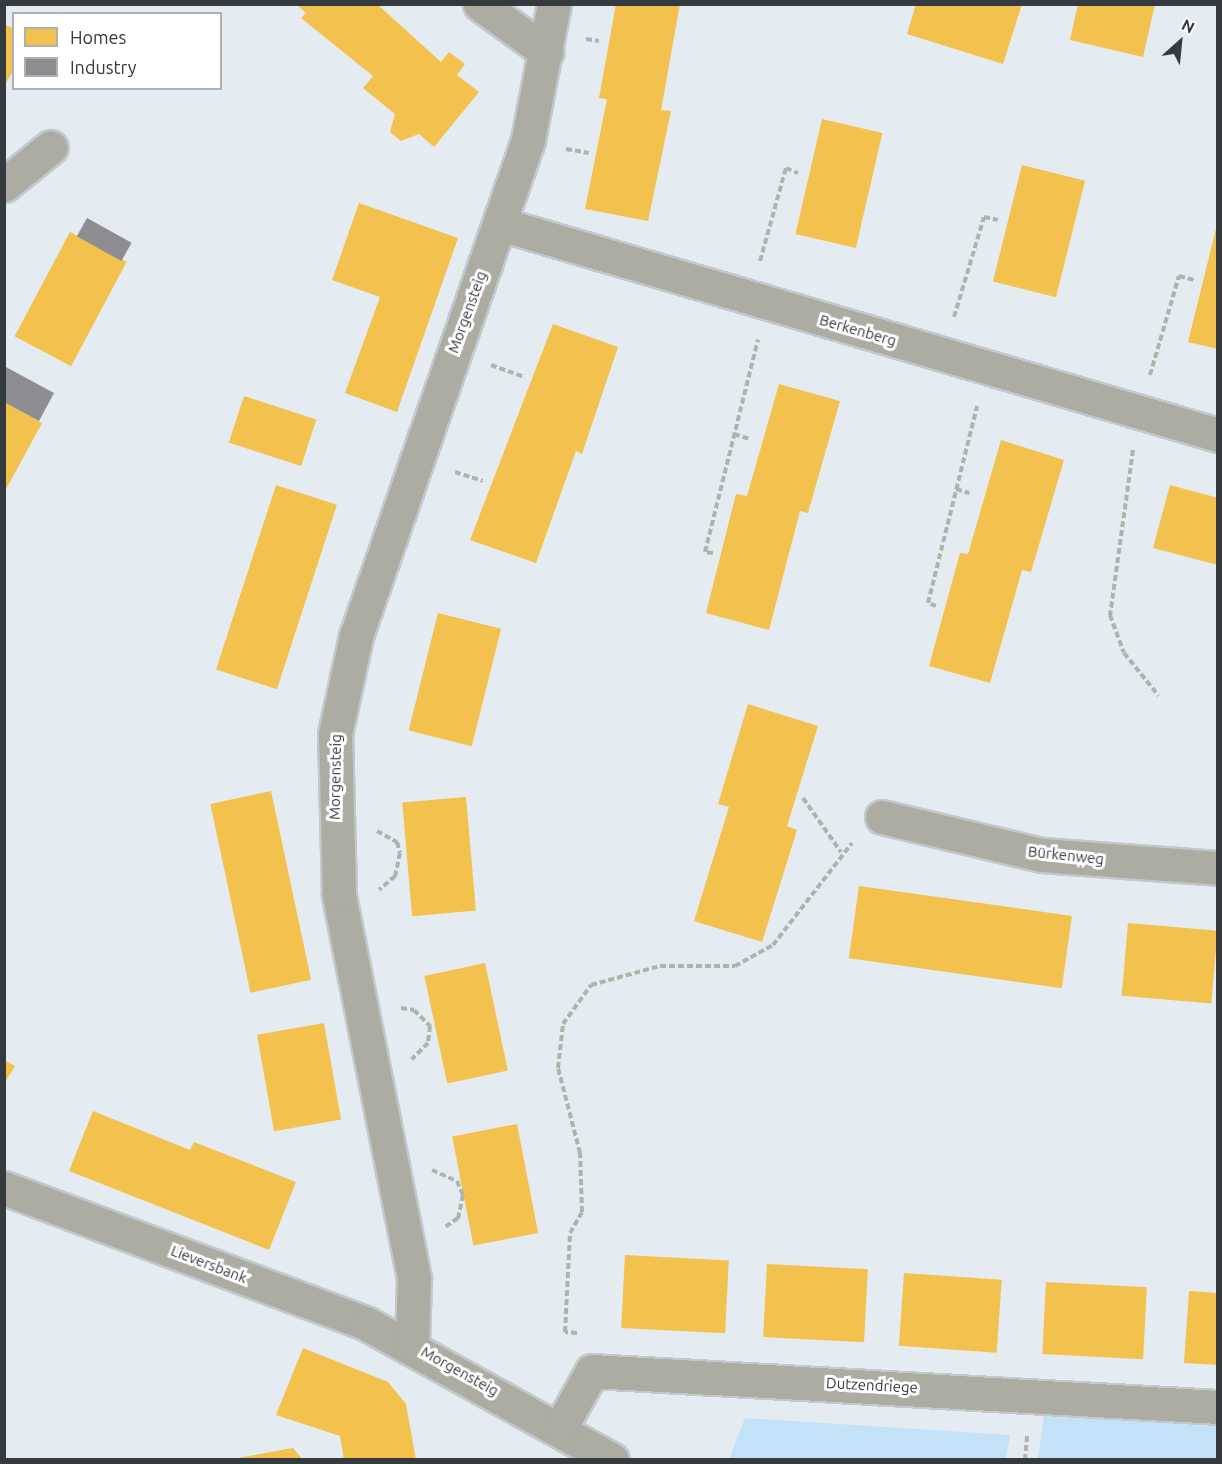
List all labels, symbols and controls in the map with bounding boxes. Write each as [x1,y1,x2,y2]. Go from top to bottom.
legend [12,12,222,90]
north arrow [1150,12,1210,72]
text: N [1179,15,1198,37]
text: Homes [70,27,126,47]
text: Industry [70,57,136,77]
street label: Morgensteig [444,269,490,355]
street label: Berkenberg [818,310,898,350]
street label: Morgensteig [325,734,345,820]
street label: Bürkenweg [1027,842,1105,868]
street label: Lieversbank [168,1241,250,1287]
street label: Morgensteig [418,1342,502,1400]
street label: Dutzendriege [826,1374,918,1396]

